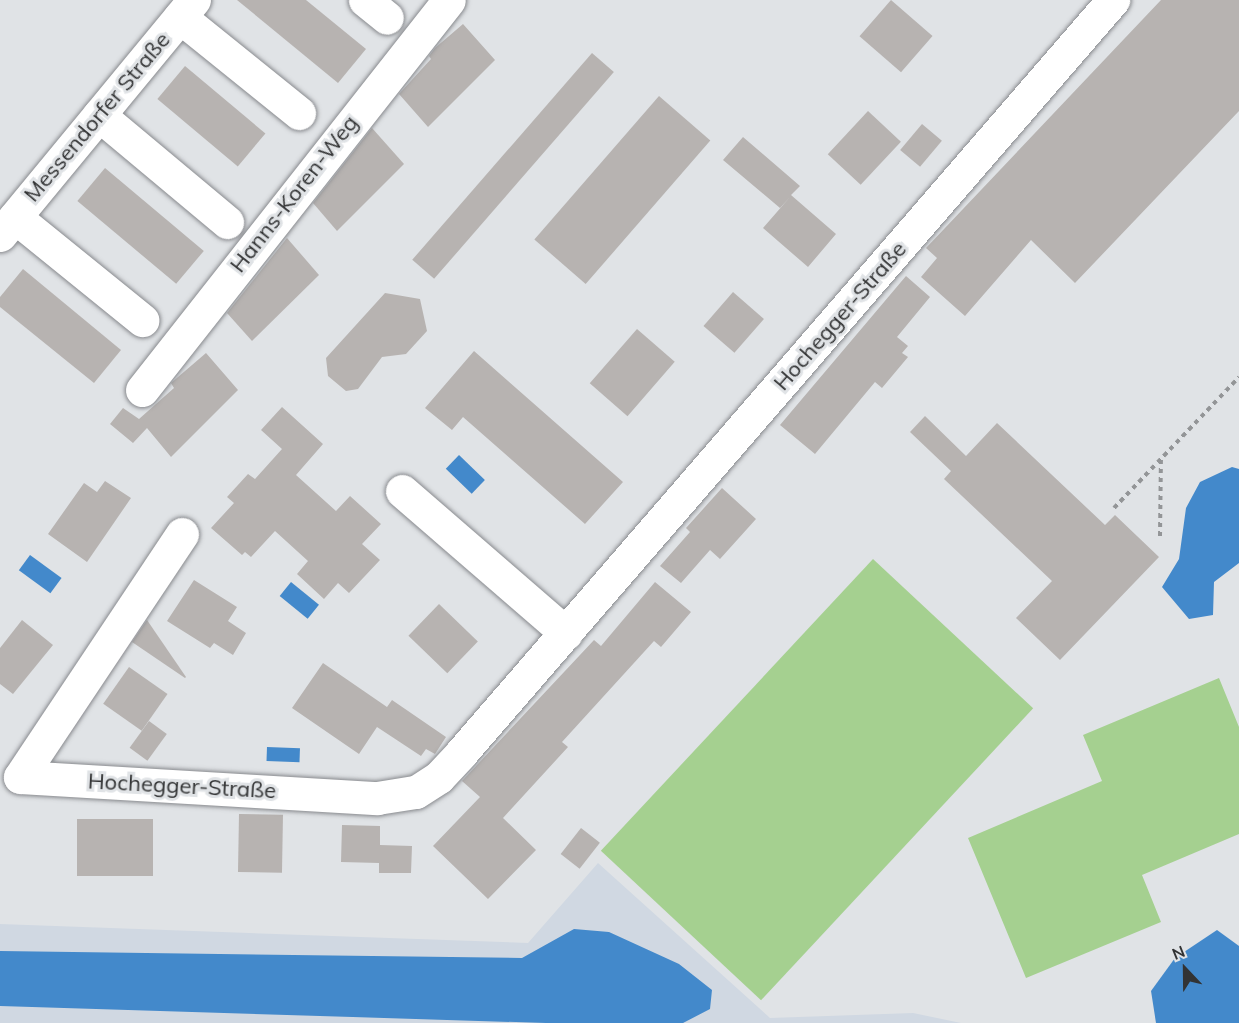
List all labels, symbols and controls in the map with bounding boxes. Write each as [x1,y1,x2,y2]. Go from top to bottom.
street label: Messendorfer Straße [18,27,176,207]
street label: Hanns-Koren-Weg [225,110,363,278]
street label: Hochegger-Straße [768,236,912,396]
street label: Hochegger-Straße [87,768,277,804]
north arrow [1155,939,1215,999]
text: N [1169,941,1188,964]

